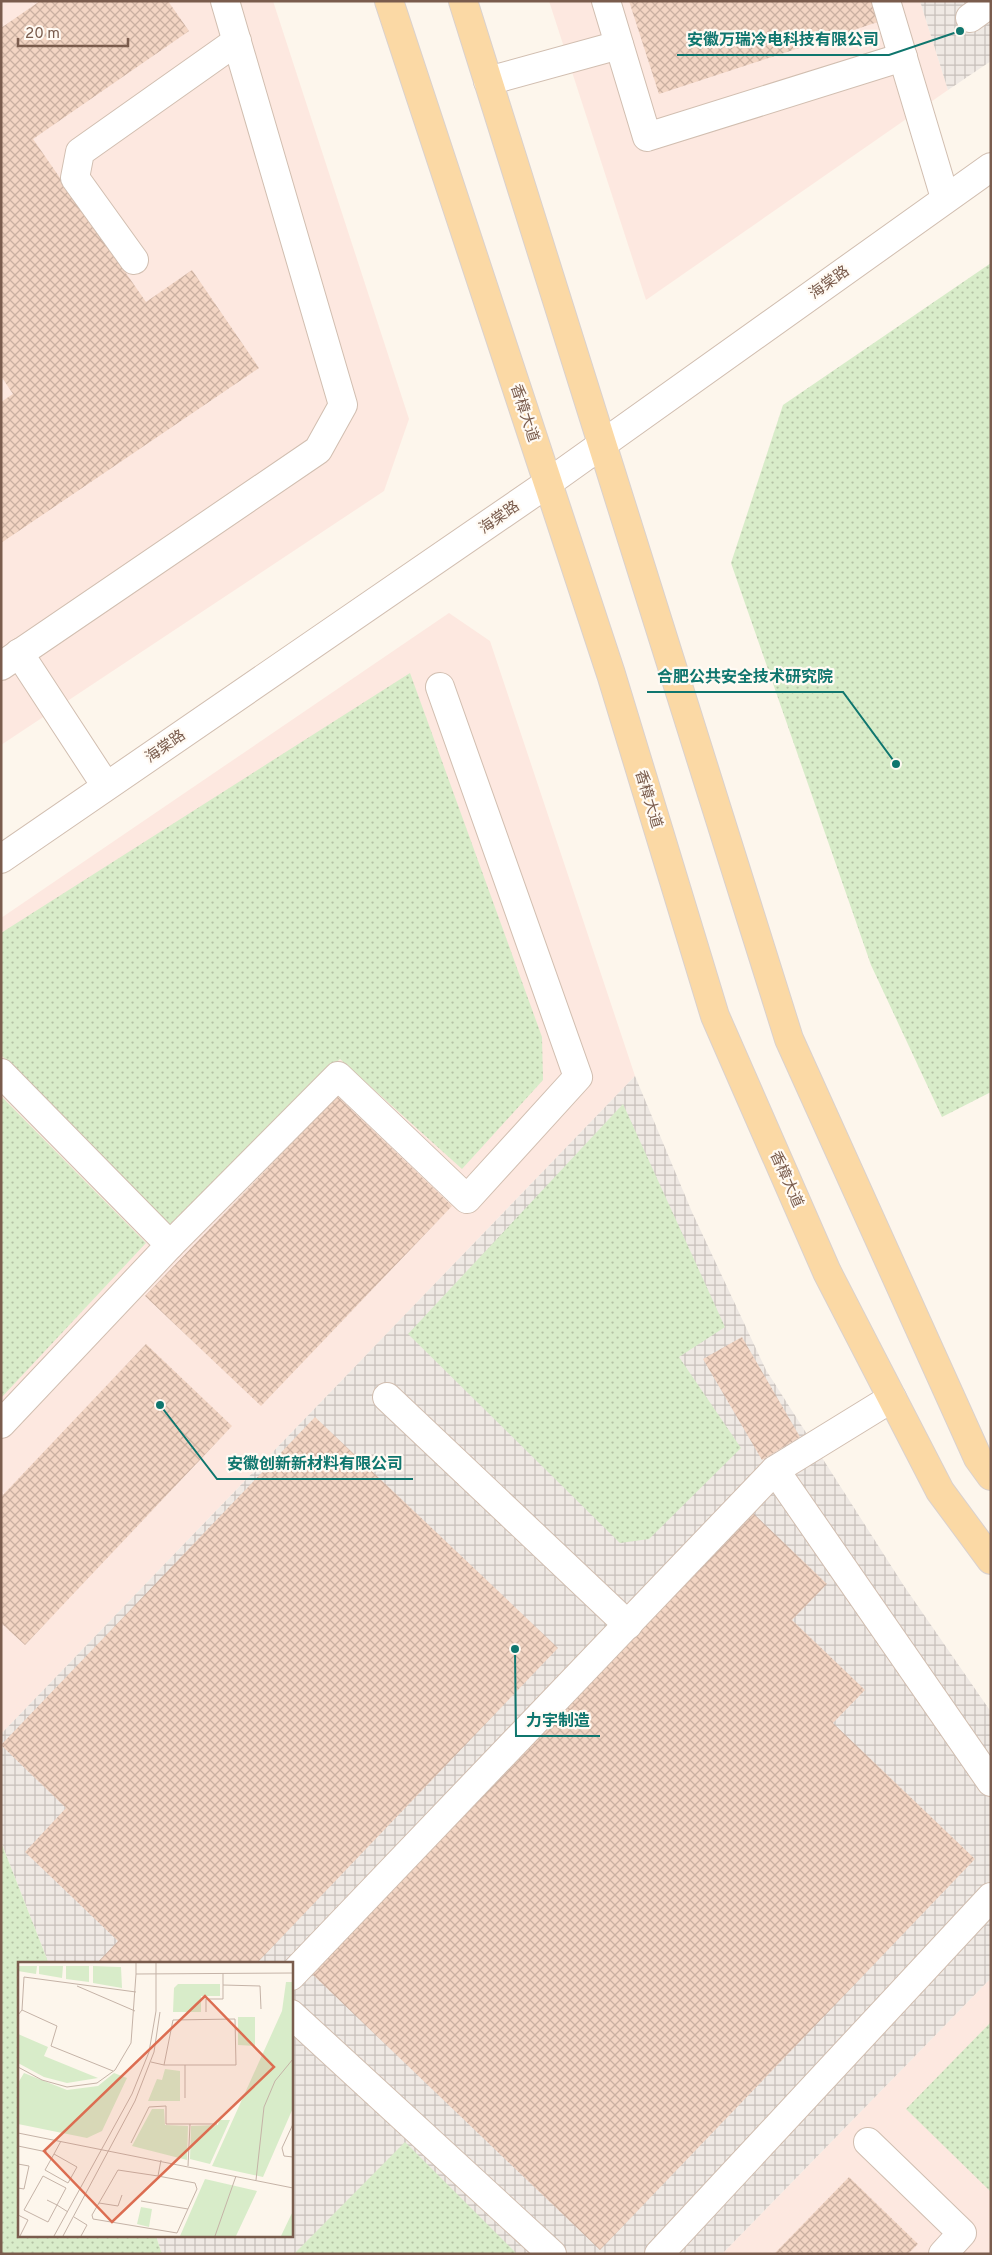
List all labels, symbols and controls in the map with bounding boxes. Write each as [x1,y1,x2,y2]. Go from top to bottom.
scale bar [18,15,128,47]
callout: 安徽万瑞冷电科技有限公司 [677,24,889,55]
text: 20 m [25,25,60,44]
text: 安徽万瑞冷电科技有限公司 [687,31,879,51]
street label: 海棠路 [806,262,854,304]
street label: 香樟大道 [505,382,543,445]
street label: 海棠路 [476,498,524,539]
callout: 合肥公共安全技术研究院 [647,661,843,692]
text: 合肥公共安全技术研究院 [657,668,833,688]
street label: 海棠路 [142,727,190,768]
street label: 香樟大道 [630,768,666,831]
street label: 香樟大道 [765,1148,807,1211]
callout: 安徽创新新材料有限公司 [217,1448,413,1479]
text: 安徽创新新材料有限公司 [227,1454,403,1475]
callout: 力宇制造 [516,1705,600,1736]
text: 力宇制造 [526,1711,590,1732]
inset map [18,1962,292,2238]

